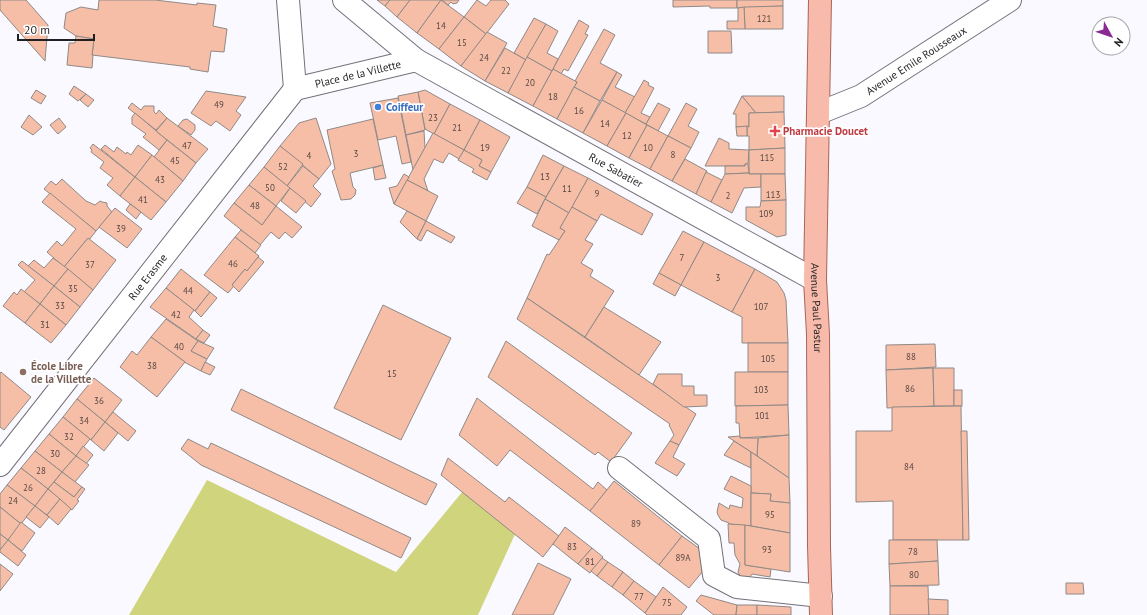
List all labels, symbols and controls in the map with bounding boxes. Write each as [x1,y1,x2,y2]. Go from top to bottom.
house number: 121 [757,13,771,24]
scale bar [18,16,94,42]
north arrow [1091,16,1131,56]
house number: 14 [436,20,446,31]
text: 20 m [24,22,50,37]
street label: Avenue Emile Rousseaux [863,23,969,98]
text: N [1111,35,1126,50]
house number: 15 [457,37,467,48]
house number: 24 [479,52,489,63]
street label: Place de la Villette [314,57,403,91]
house number: 22 [501,65,511,76]
house number: 20 [525,77,535,88]
house number: 18 [548,91,558,102]
house number: 49 [214,99,224,110]
place label: Coiffeur [386,100,423,114]
marker: Coiffeur [373,102,383,112]
house number: 16 [574,105,584,116]
house number: 23 [428,112,438,123]
house number: 14 [600,118,610,129]
house number: 21 [452,122,462,133]
place label: Pharmacie Doucet [783,124,868,138]
marker: Pharmacie Doucet [770,126,780,136]
house number: 12 [622,130,632,141]
house number: 47 [182,140,192,151]
house number: 19 [480,142,490,153]
house number: 10 [643,142,653,153]
house number: 3 [354,148,359,159]
house number: 8 [671,149,676,160]
house number: 4 [307,150,312,161]
street label: Rue Sabatier [586,150,646,191]
house number: 115 [760,152,774,163]
house number: 45 [170,155,180,166]
house number: 52 [278,161,288,172]
house number: 13 [540,171,550,182]
house number: 43 [155,174,165,185]
house number: 50 [265,182,275,193]
house number: 11 [562,183,572,194]
house number: 9 [595,188,600,199]
house number: 113 [766,189,780,200]
house number: 2 [726,190,731,201]
house number: 41 [138,194,148,205]
house number: 48 [250,200,260,211]
house number: 109 [759,208,773,219]
house number: 39 [116,223,126,234]
street label: Rue Erasme [125,251,170,303]
house number: 7 [680,252,685,263]
house number: 46 [228,258,238,269]
house number: 37 [85,259,95,270]
street label: Avenue Paul Pastur [808,263,825,353]
house number: 3 [716,272,721,283]
house number: 35 [68,283,78,294]
house number: 44 [183,285,193,296]
house number: 33 [55,300,65,311]
house number: 107 [754,301,768,312]
house number: 42 [171,309,181,320]
house number: 31 [40,319,50,330]
house number: 40 [174,341,184,352]
house number: 88 [906,351,916,362]
house number: 105 [761,353,775,364]
place label: École Libre de la Villette [31,359,92,386]
house number: 38 [147,360,157,371]
marker: École Libre de la Villette [18,367,28,377]
house number: 15 [387,368,397,379]
house number: 86 [905,383,915,394]
house number: 103 [754,384,768,395]
house number: 36 [94,395,104,406]
house number: 101 [755,410,769,421]
house number: 34 [79,415,89,426]
house number: 32 [64,431,74,442]
house number: 30 [50,448,60,459]
house number: 84 [904,461,914,472]
house number: 28 [36,465,46,476]
house number: 26 [23,482,33,493]
house number: 24 [8,495,18,506]
house number: 95 [765,509,775,520]
house number: 89 [631,518,641,529]
house number: 83 [567,541,577,552]
house number: 93 [762,544,772,555]
house number: 78 [908,546,918,557]
house number: 89A [675,552,691,563]
house number: 81 [585,556,595,567]
house number: 80 [909,569,919,580]
house number: 77 [634,591,644,602]
house number: 75 [662,597,672,608]

